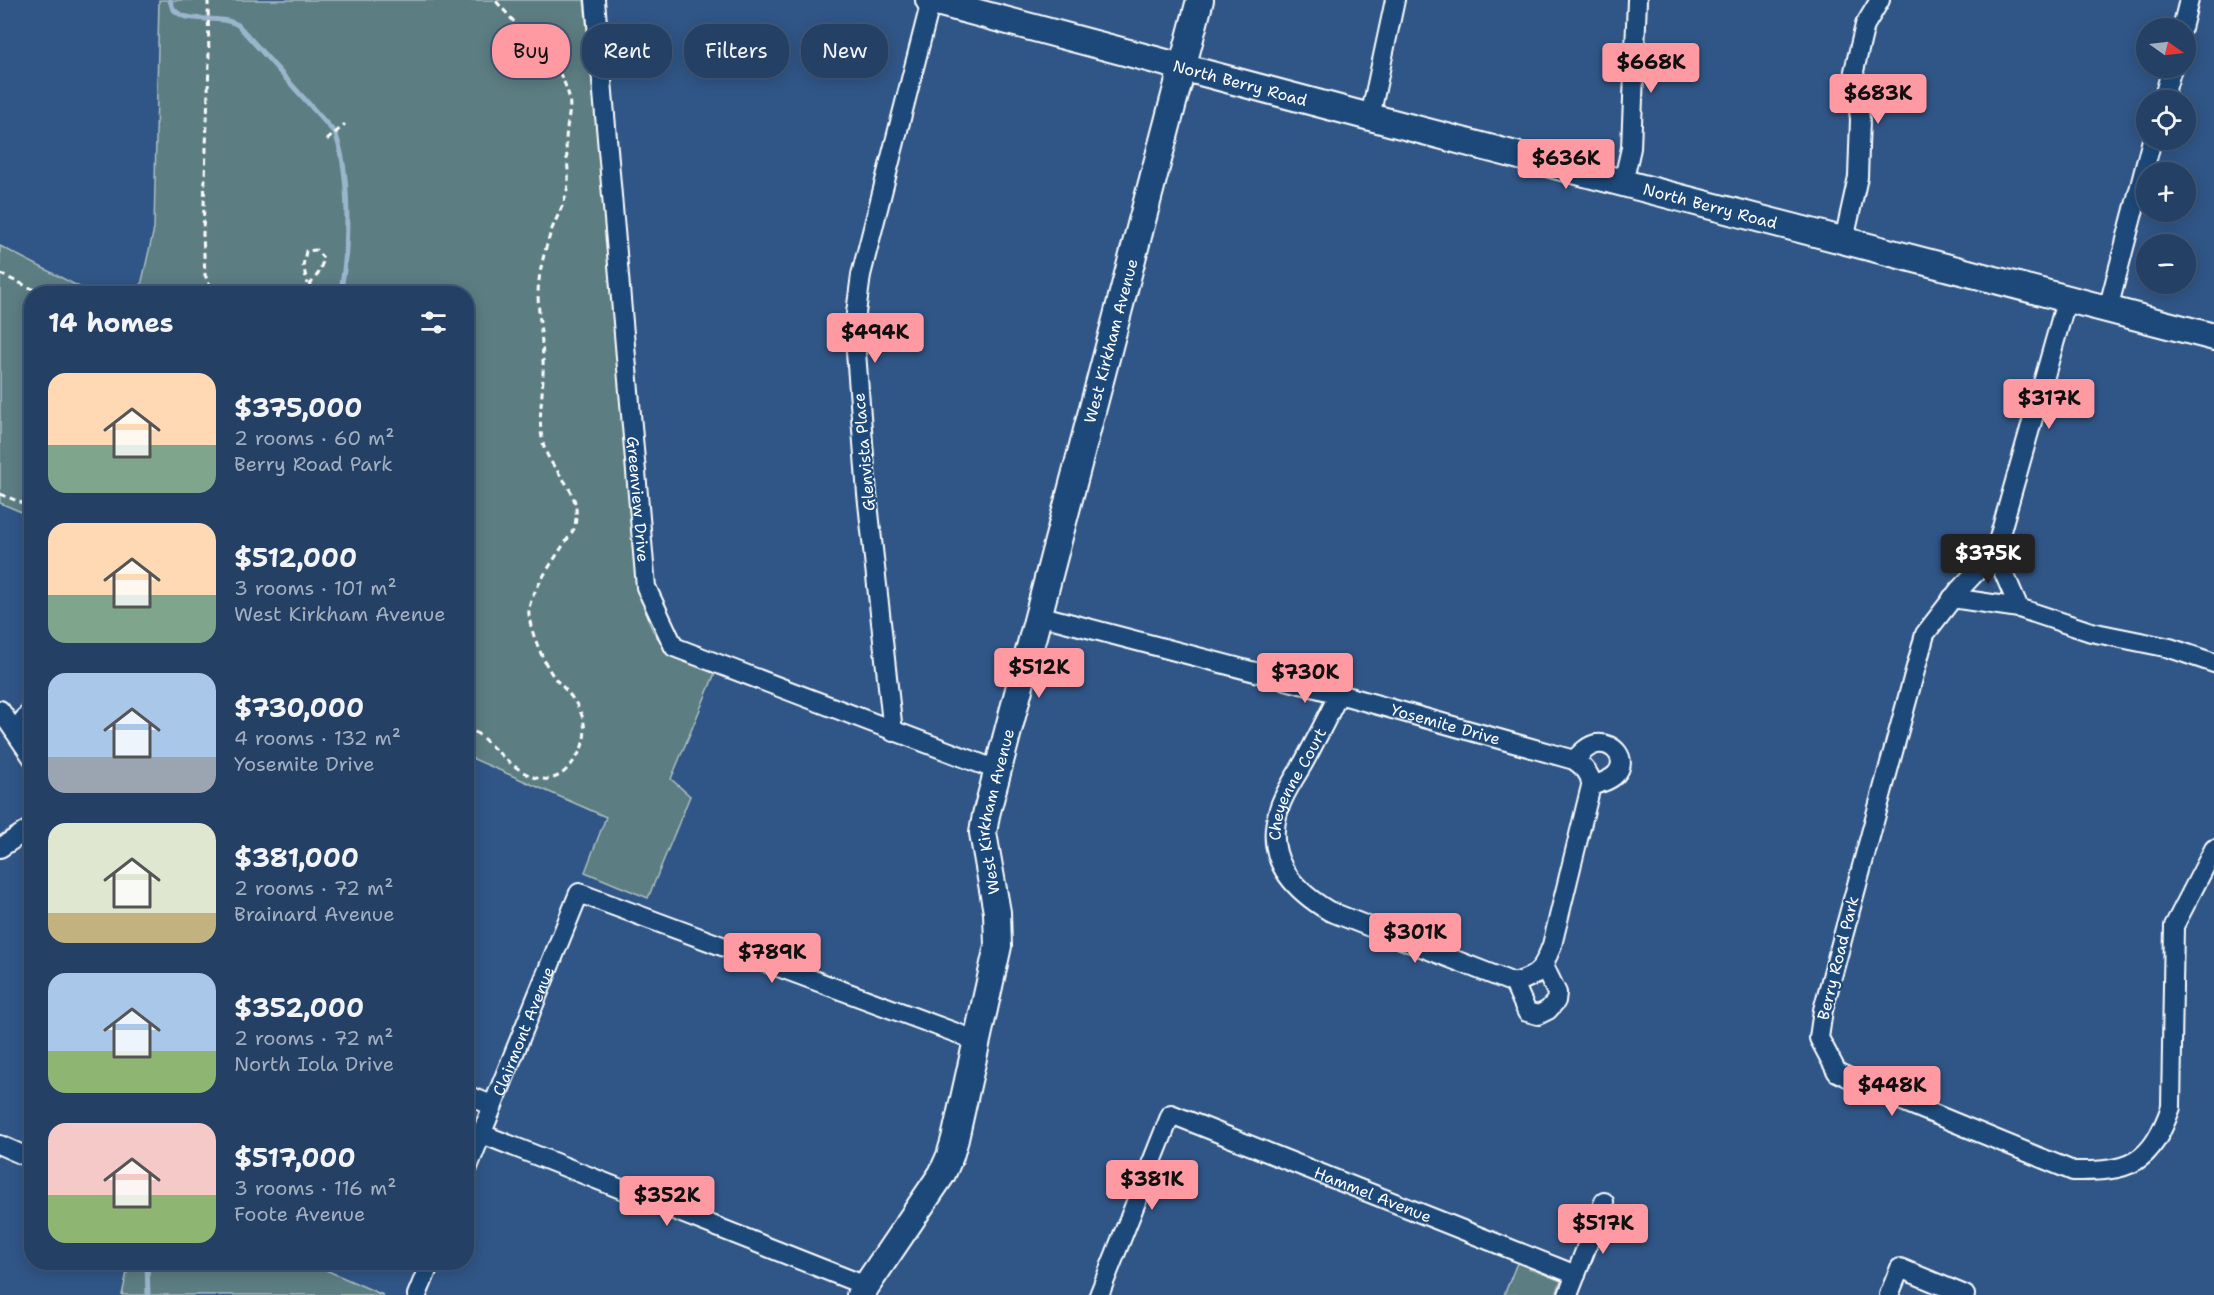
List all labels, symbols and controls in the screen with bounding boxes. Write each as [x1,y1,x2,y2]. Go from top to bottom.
north arrow [2136,18,2196,78]
map controls [2136,18,2196,294]
chip: Buy [492,24,570,78]
chip: Rent [582,24,672,78]
chip: Filters [684,24,789,78]
chip: New [801,24,888,78]
pin: $668K [1609,43,1693,94]
text: $668K [1616,49,1686,75]
street label: North Berry Road [1171,55,1310,110]
pin: $683K [1836,74,1920,125]
text: $683K [1844,80,1912,106]
button: locate [2136,90,2196,150]
pin: $636K [1524,139,1608,190]
text: $636K [1532,145,1600,171]
button: + [2136,162,2196,222]
street label: North Berry Road [1641,178,1780,233]
button: − [2136,234,2196,294]
street label: West Kirkham Avenue [1079,256,1142,425]
text: 14 homes [48,305,174,340]
icon: filters [417,306,450,339]
pin: $494K [833,313,917,364]
text: $494K [841,319,909,345]
pin: $317K [2007,379,2091,430]
text: $317K [2017,385,2081,411]
text: $375,000 [234,390,363,425]
street label: Glenvista Place [848,392,880,512]
icon: home [96,397,168,469]
text: 2 rooms · 60 m² [234,425,394,451]
street label: Greenview Drive [622,435,654,563]
text: Berry Road Park [234,451,393,477]
pin: $375K [1946,534,2030,585]
text: $512,000 [234,540,357,575]
text: $375K [1955,540,2021,566]
icon: home [96,547,168,619]
text: 3 rooms · 101 m² [234,575,397,601]
text: West Kirkham Avenue [234,601,446,627]
pin: $512K [997,648,1081,699]
pin: $730K [1263,653,1347,704]
text: $512K [1008,654,1070,680]
text: $730K [1271,659,1339,685]
text: $730,000 [234,690,364,725]
icon: home [96,697,168,769]
street label: Yosemite Drive [1389,699,1503,749]
street label: Cheyenne Court [1264,724,1331,841]
text: 4 rooms · 132 m² [234,725,401,751]
street label: West Kirkham Avenue [972,726,1019,896]
text: Yosemite Drive [234,751,375,777]
text: $381,000 [234,840,359,875]
icon: home [96,847,168,919]
text: 2 rooms · 72 m² [234,875,393,901]
street label: Berry Road Park [1812,894,1864,1022]
text: Brainard Avenue [234,901,395,927]
pin: $301K [1373,913,1457,964]
text: $301K [1383,919,1447,945]
pin: $789K [730,933,814,984]
text: $789K [738,939,806,965]
street label: Clairmont Avenue [487,963,559,1099]
text: $352,000 [234,990,364,1025]
icon: home [96,997,168,1069]
text: 2 rooms · 72 m² [234,1025,393,1051]
text: North Iola Drive [234,1051,394,1077]
pin: $448K [1850,1066,1934,1117]
text: $448K [1857,1072,1927,1098]
text: $517,000 [234,1140,356,1175]
icon: home [96,1147,168,1219]
pin: $381K [1110,1160,1194,1211]
street label: Hammel Avenue [1311,1161,1435,1227]
text: $381K [1120,1166,1184,1192]
text: 3 rooms · 116 m² [234,1175,396,1201]
pin: $352K [625,1176,709,1227]
text: $352K [634,1182,700,1208]
text: Foote Avenue [234,1201,365,1227]
pin: $517K [1561,1204,1645,1255]
text: $517K [1572,1210,1634,1236]

